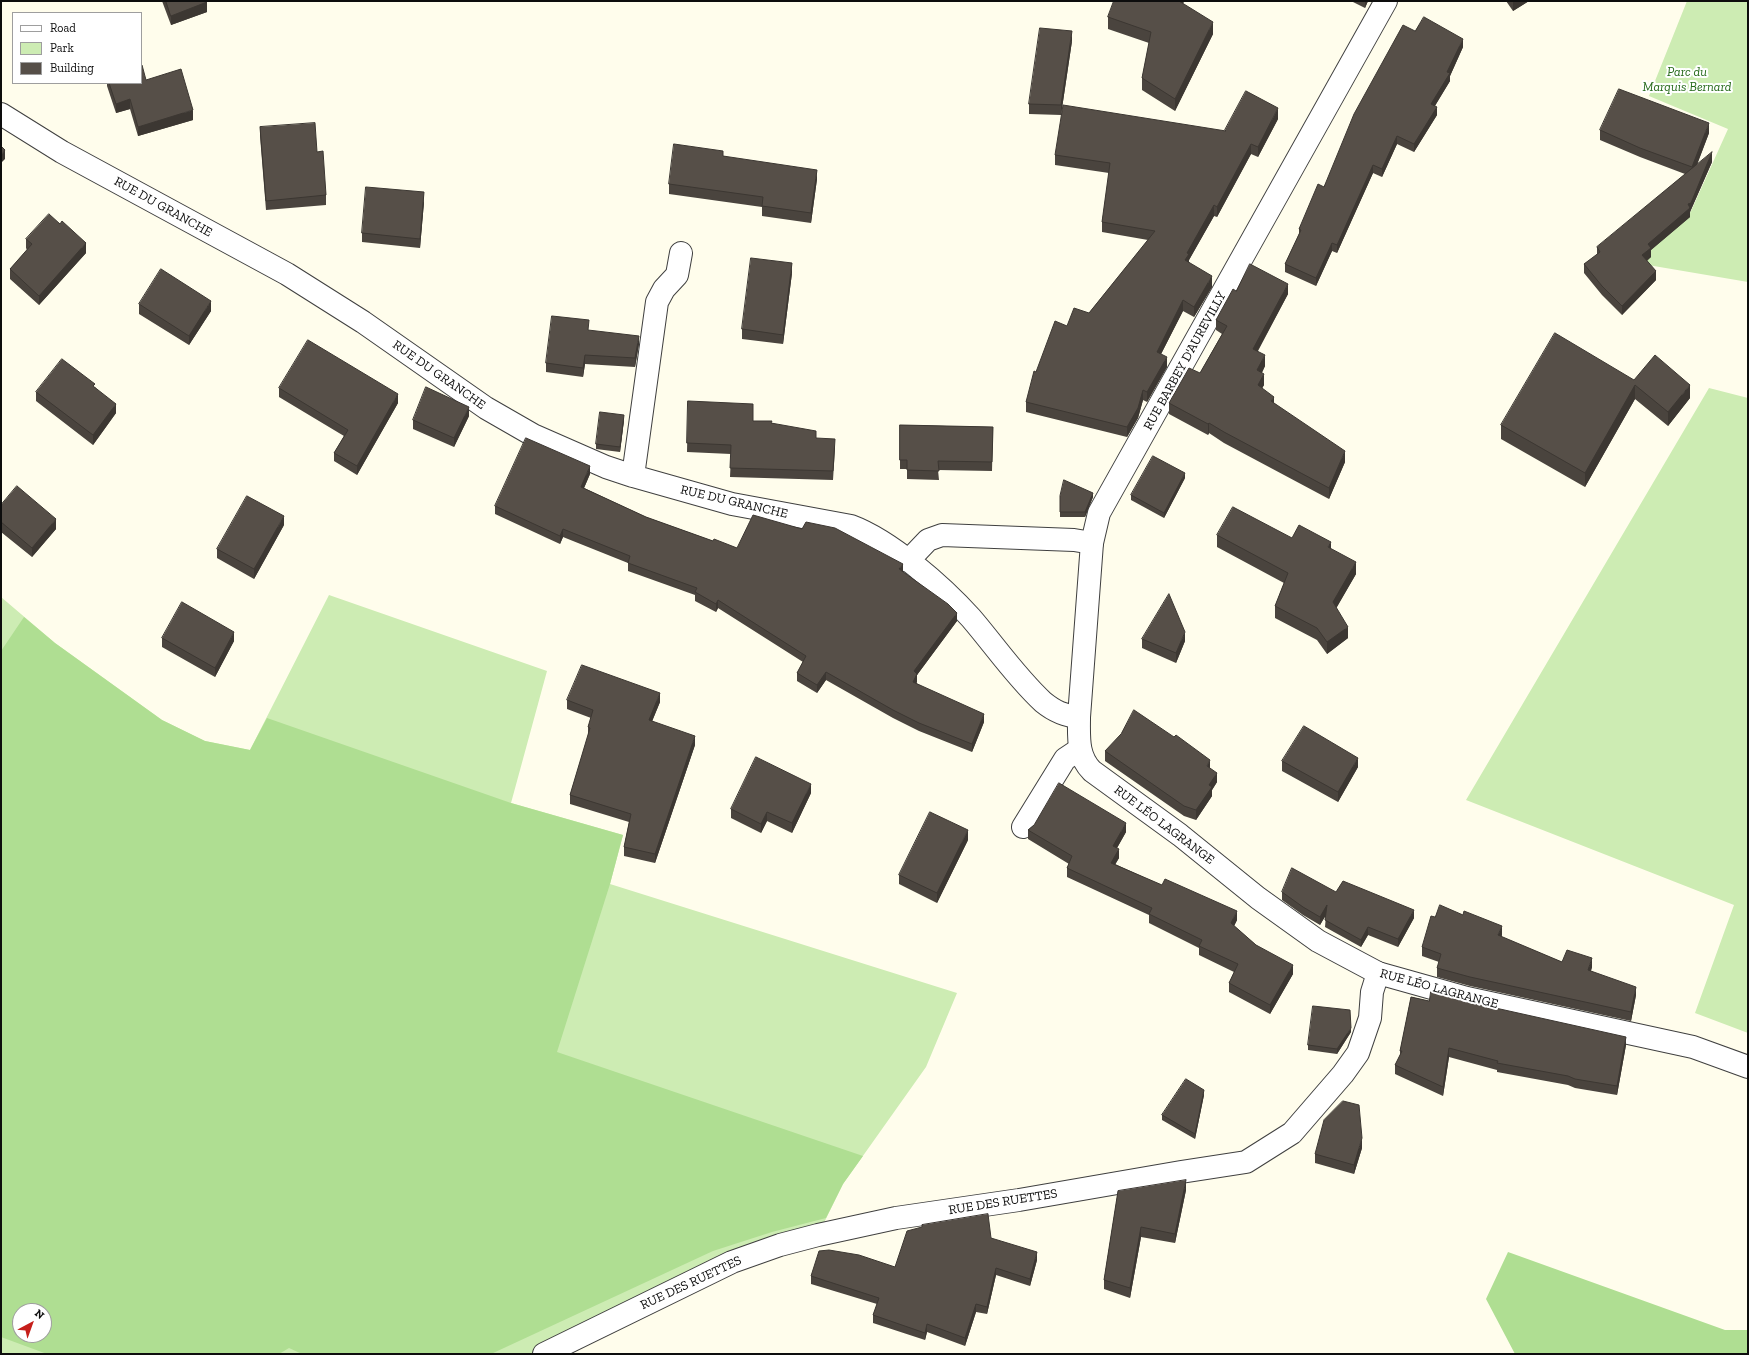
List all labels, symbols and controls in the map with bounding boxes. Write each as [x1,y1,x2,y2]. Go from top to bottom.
legend [12,12,142,84]
text: Road [50,21,76,35]
text: Park [50,41,74,55]
text: Building [50,61,94,75]
park label: Parc du Marquis Bernard [1643,64,1731,95]
street label: RUE DU GRANCHE [111,174,215,240]
street label: RUE BARBEY D'AUREVILLY [1140,289,1230,433]
street label: RUE DU GRANCHE [390,337,488,413]
street label: RUE DU GRANCHE [679,482,789,522]
street label: RUE LÉO LAGRANGE [1111,782,1217,868]
street label: RUE LÉO LAGRANGE [1378,966,1500,1012]
street label: RUE DES RUETTES [948,1186,1058,1218]
street label: RUE DES RUETTES [638,1253,744,1313]
north arrow [12,1303,52,1343]
text: N [32,1307,47,1322]

